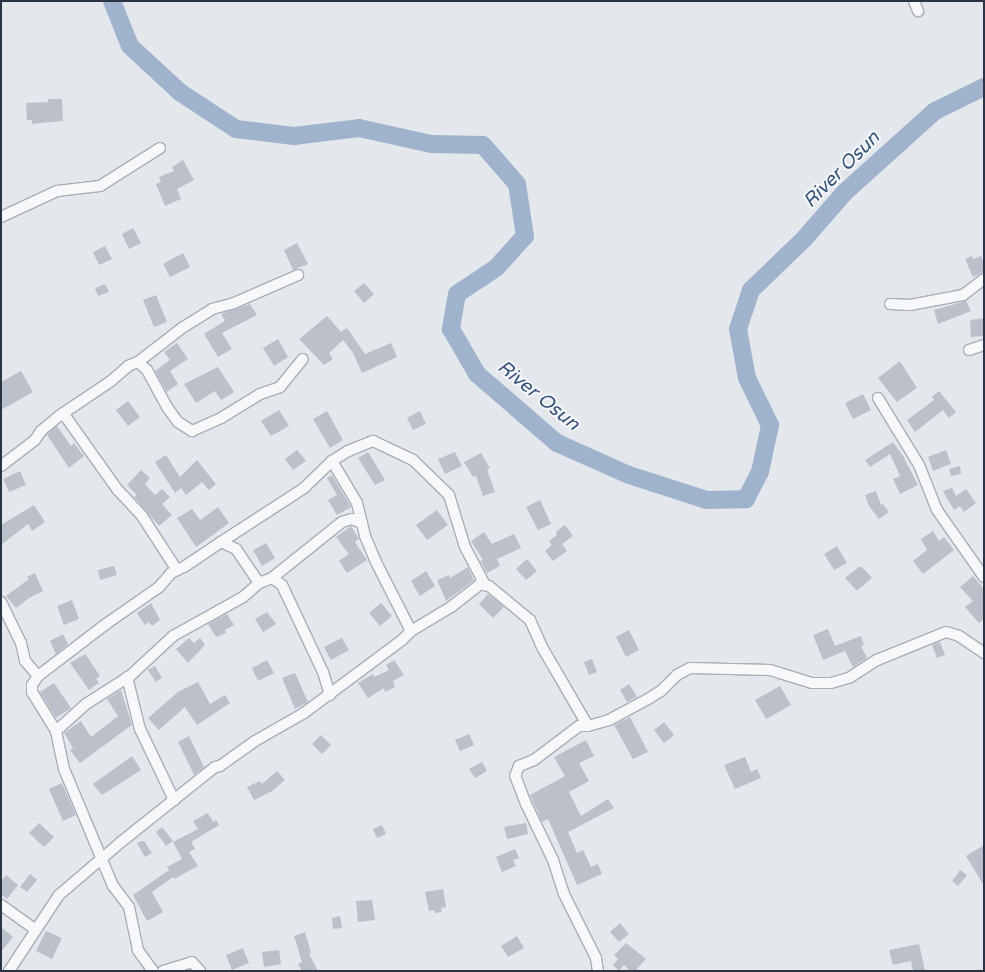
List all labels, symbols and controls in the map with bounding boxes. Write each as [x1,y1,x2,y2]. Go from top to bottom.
water label: River Osun [799,127,885,213]
water label: River Osun [492,356,584,436]

